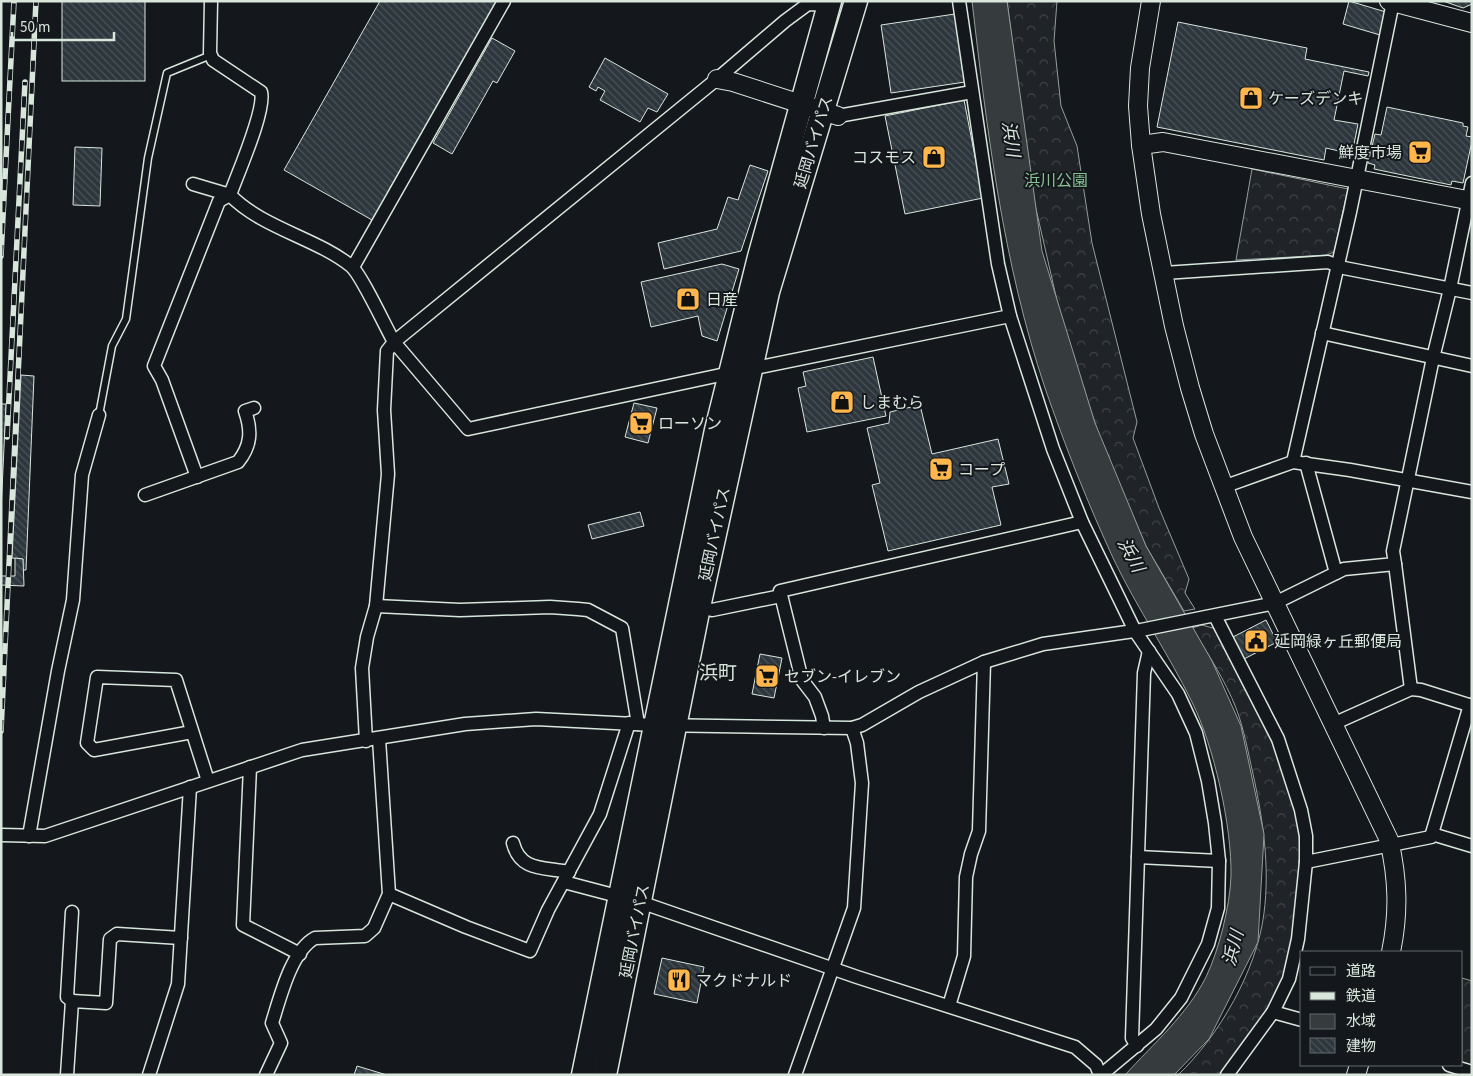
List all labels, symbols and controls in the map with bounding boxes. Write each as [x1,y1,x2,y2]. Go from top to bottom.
scale bar [12,10,115,42]
text: 50 m [20,17,50,38]
shop icon: ケーズデンキ [1238,85,1264,111]
place label: ケーズデンキ [1268,88,1363,110]
street label: 延岡バイパス [789,93,838,191]
water label: 浜川 [996,120,1026,161]
supermarket icon: 鮮度市場 [1407,139,1433,165]
place label: 鮮度市場 [1338,142,1402,164]
shop icon: コスモス [921,144,947,170]
place label: コスモス [852,147,916,169]
park label: 浜川公園 [1024,170,1088,192]
shop icon: 日産 [675,286,701,312]
place label: 日産 [706,289,738,311]
shop icon: しまむら [829,389,855,415]
place label: しまむら [860,392,924,414]
supermarket icon: ローソン [628,410,654,436]
place label: ローソン [658,413,722,435]
supermarket icon: コープ [928,456,954,482]
place label: コープ [958,459,1005,481]
street label: 延岡バイパス [694,485,736,583]
water label: 浜川 [1111,533,1151,579]
public building icon: 延岡緑ヶ丘郵便局 [1243,628,1269,654]
place label: 延岡緑ヶ丘郵便局 [1274,631,1402,653]
district label: 浜町 [699,660,737,687]
supermarket icon: セブン-イレブン [754,663,780,689]
place label: セブン-イレブン [784,666,901,688]
street label: 延岡バイパス [615,882,655,980]
water label: 浜川 [1217,926,1251,969]
legend [1300,951,1463,1066]
text: 道路 [1346,961,1376,982]
restaurant icon: マクドナルド [666,967,692,993]
place label: マクドナルド [696,970,792,992]
text: 鉄道 [1346,986,1376,1007]
text: 水域 [1346,1011,1376,1032]
text: 建物 [1346,1036,1376,1057]

